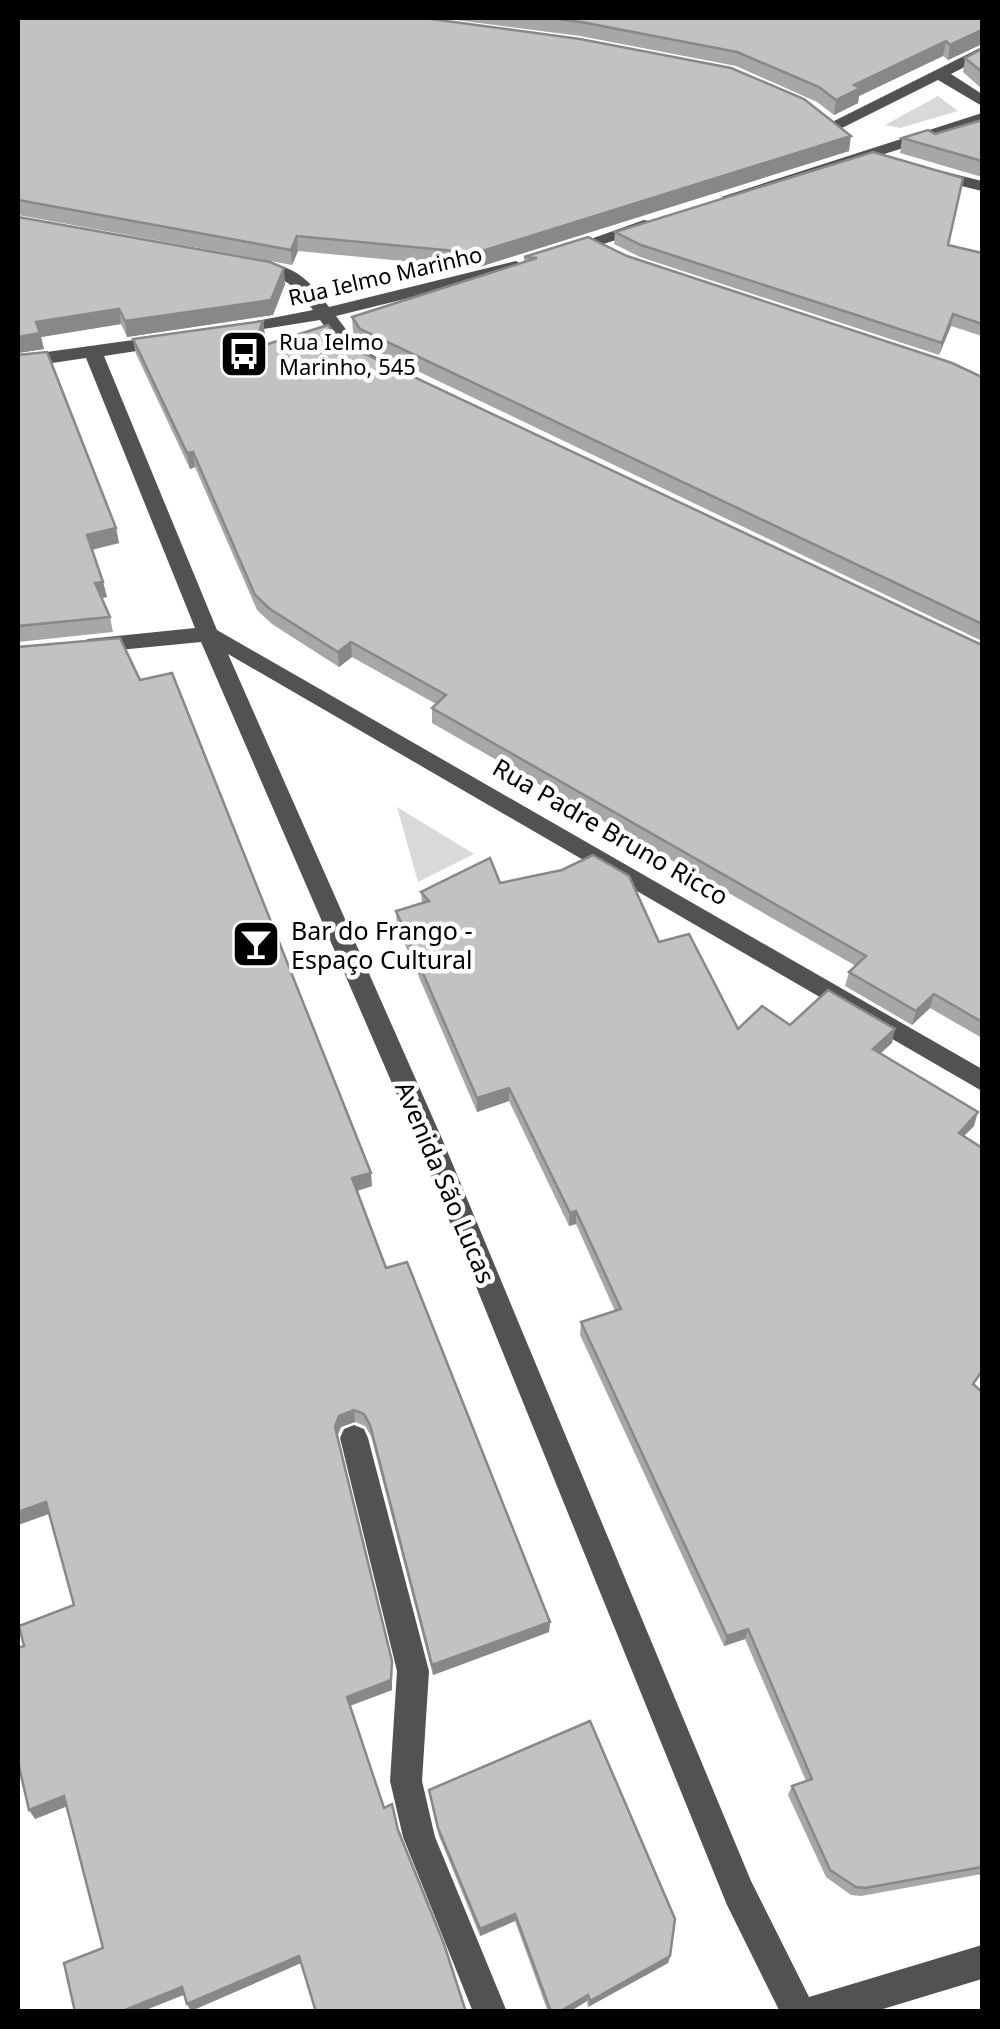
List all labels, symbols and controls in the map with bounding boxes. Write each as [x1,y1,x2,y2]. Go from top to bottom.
street label: Rua Ielmo Marinho [285,238,485,312]
place label: Rua Ielmo Marinho, 545 [279,326,416,381]
bus stop icon: Rua Ielmo Marinho, 545 [218,328,270,380]
street label: Rua Padre Bruno Ricco [487,750,735,912]
place label: Bar do Frango - Espaço Cultural [291,913,472,976]
bar icon: Bar do Frango - Espaço Cultural [230,918,282,970]
street label: Avenida São Lucas [388,1076,504,1288]

